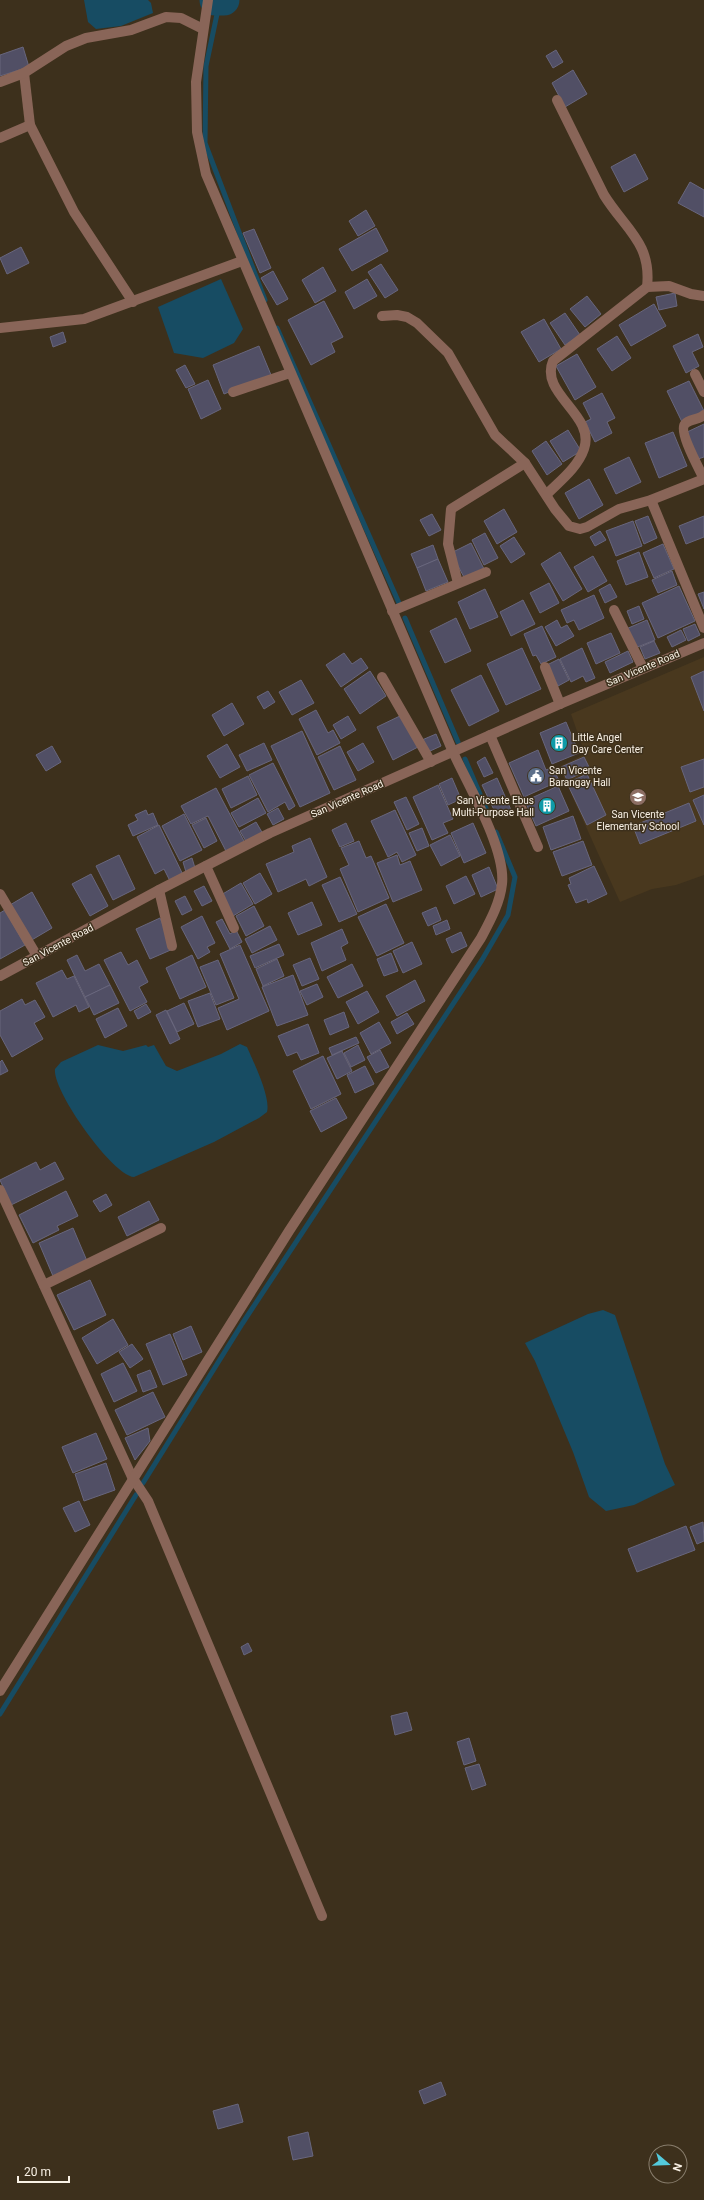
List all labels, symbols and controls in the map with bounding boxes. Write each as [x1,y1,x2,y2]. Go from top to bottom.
street label: San Vicente Road [605,648,681,688]
place label: Little Angel Day Care Center [572,732,644,755]
building icon: Little Angel Day Care Center [549,733,569,753]
place label: San Vicente Barangay Hall [549,765,610,788]
public building icon: San Vicente Barangay Hall [526,766,546,786]
street label: San Vicente Road [309,778,385,820]
school or university icon: San Vicente Elementary School [628,787,648,807]
place label: San Vicente Ebus Multi-Purpose Hall [452,795,534,818]
building icon: San Vicente Ebus Multi-Purpose Hall [537,796,557,816]
place label: San Vicente Elementary School [597,809,679,832]
street label: San Vicente Road [21,922,95,968]
north arrow [648,2144,688,2184]
scale bar [18,2158,69,2184]
text: N [669,2161,684,2173]
text: 20 m [24,2165,51,2179]

